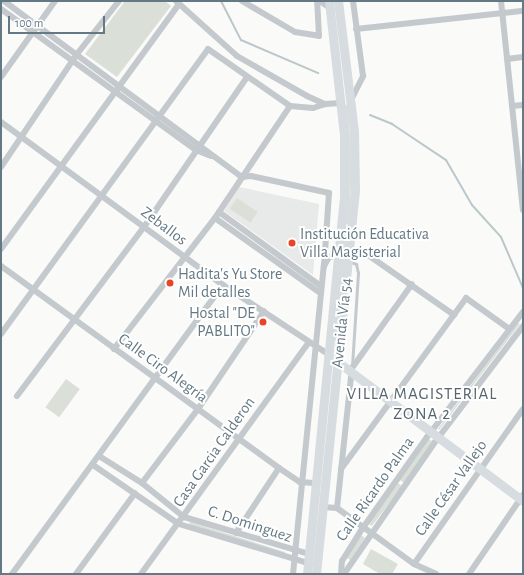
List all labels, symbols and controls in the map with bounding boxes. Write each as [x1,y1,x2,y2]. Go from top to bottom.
scale bar [10,8,107,34]
text: 100 m [15,17,43,29]
street label: Zeballos [137,202,191,250]
place label: Institución Educativa Villa Magisterial [300,224,429,262]
marker: Institución Educativa Villa Magisterial [287,238,297,248]
place label: Hadita's Yu Store Mil detalles [178,264,282,302]
street label: Avenida Vía 54 [328,277,356,369]
marker: Hadita's Yu Store Mil detalles [165,278,175,288]
place label: Hostal "DE PABLITO" [189,303,255,341]
marker: Hostal "DE PABLITO" [258,317,268,327]
street label: Calle Ciro Alegría [114,329,212,407]
district label: VILLA MAGISTERIAL ZONA 2 [347,384,497,424]
street label: Casa Garcia Calderon [169,393,259,511]
street label: Calle Ricardo Palma [332,433,418,545]
street label: Calle César Vallejo [411,436,491,540]
street label: C. Dominguez [205,501,295,547]

